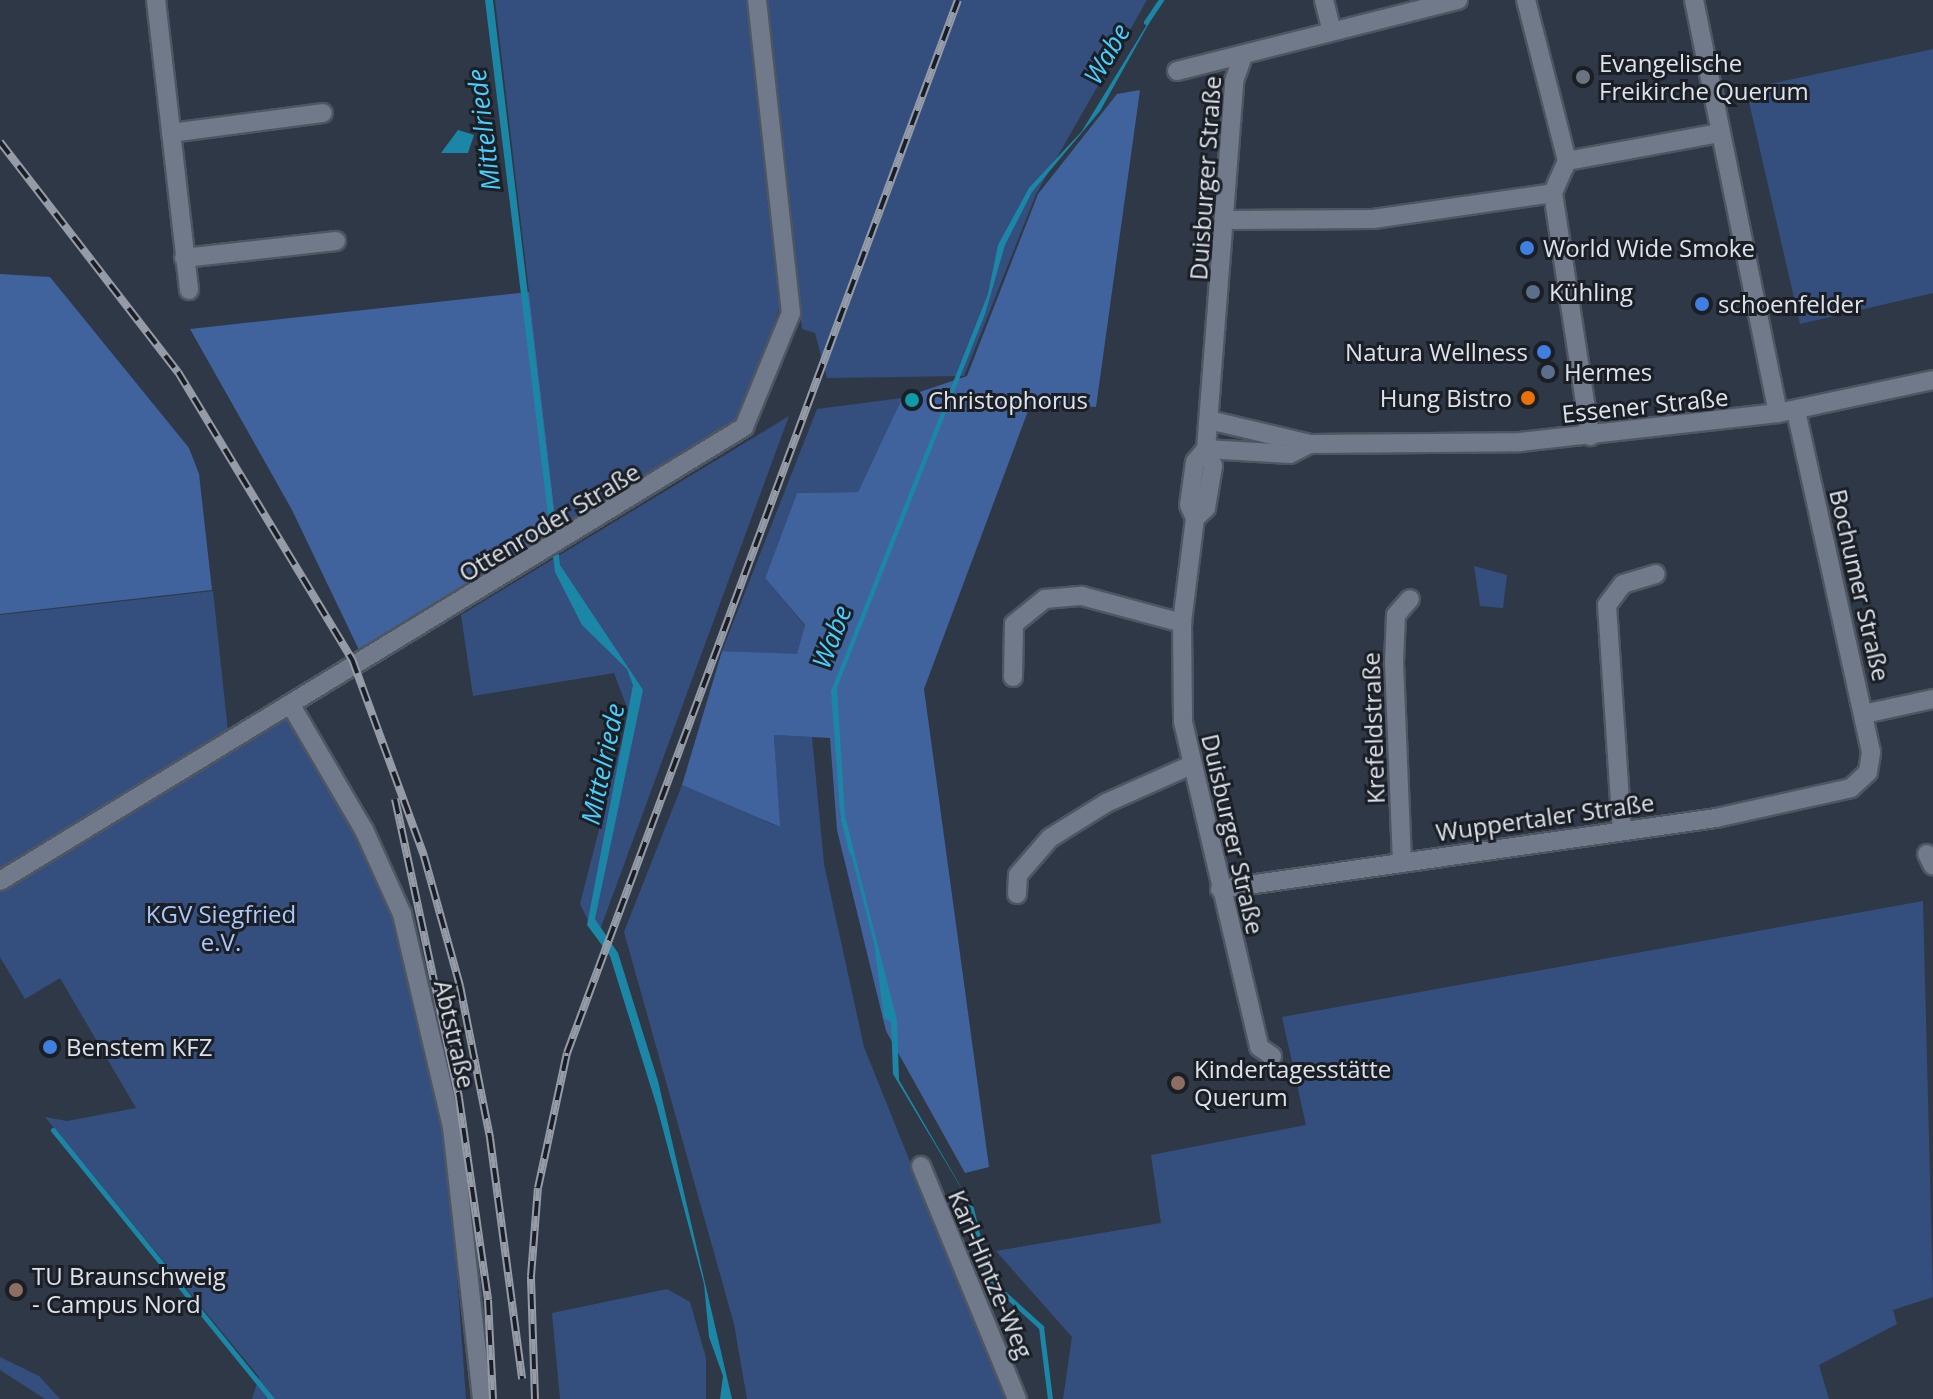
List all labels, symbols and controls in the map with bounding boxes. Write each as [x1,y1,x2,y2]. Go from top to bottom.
water label: Wabe [1077,18,1137,90]
place label: Evangelische Freikirche Querum [1599,49,1809,105]
water label: Mittelriede [461,67,507,193]
marker: Evangelische Freikirche Querum [1574,68,1592,86]
street label: Duisburger Straße [1183,75,1227,281]
place label: World Wide Smoke [1543,234,1755,262]
marker: World Wide Smoke [1518,239,1536,257]
place label: Kühling [1549,278,1633,306]
marker: Kühling [1524,283,1542,301]
place label: schoenfelder [1718,290,1864,318]
marker: schoenfelder [1693,295,1711,313]
place label: Natura Wellness [1345,338,1528,366]
marker: Natura Wellness [1535,343,1553,361]
place label: Hermes [1564,358,1652,386]
marker: Hermes [1539,363,1557,381]
street label: Essener Straße [1560,382,1730,428]
place label: Hung Bistro [1380,384,1512,412]
place label: Christophorus [928,386,1088,414]
marker: Hung Bistro [1519,389,1537,407]
marker: Christophorus [903,391,921,409]
street label: Ottenroder Straße [453,457,645,587]
street label: Bochumer Straße [1824,486,1896,684]
water label: Wabe [806,601,858,673]
street label: Krefeldstraße [1356,652,1390,804]
water label: Mittelriede [575,701,631,827]
street label: Duisburger Straße [1196,731,1270,937]
street label: Wuppertaler Straße [1434,787,1656,847]
park label: KGV Siegfried e.V. [146,900,296,956]
street label: Abtstraße [429,977,481,1091]
place label: Benstem KFZ [66,1033,212,1061]
marker: Benstem KFZ [41,1038,59,1056]
place label: Kindertagesstätte Querum [1194,1055,1391,1111]
marker: Kindertagesstätte Querum [1169,1074,1187,1092]
street label: Karl-Hintze-Weg [943,1186,1039,1362]
place label: TU Braunschweig - Campus Nord [32,1262,226,1318]
marker: TU Braunschweig - Campus Nord [7,1281,25,1299]

